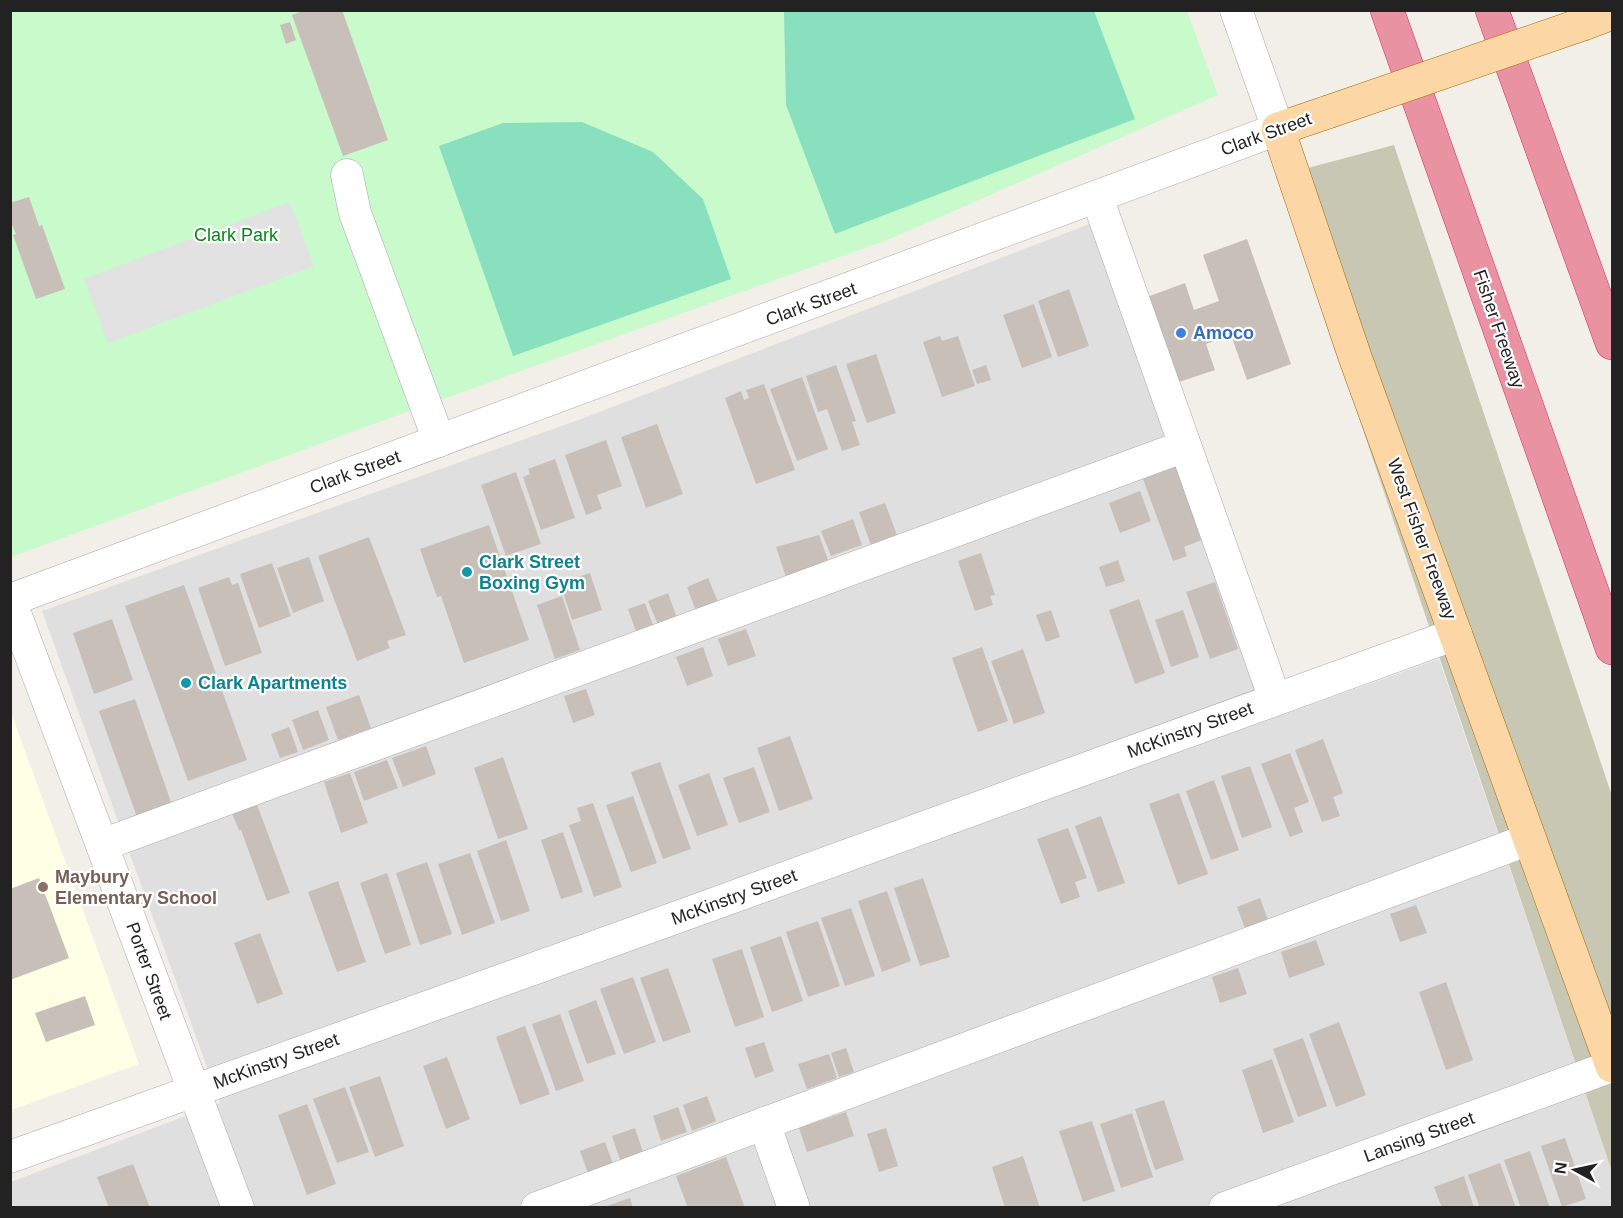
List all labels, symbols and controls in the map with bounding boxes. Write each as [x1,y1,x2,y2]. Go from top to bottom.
street label: Clark Street [1218,108,1314,160]
park label: Clark Park [194,225,279,245]
street label: Fisher Freeway [1469,267,1529,391]
street label: Clark Street [763,278,859,330]
place label: Amoco [1193,323,1254,343]
marker: Amoco [1174,326,1188,340]
street label: Clark Street [307,446,403,498]
street label: West Fisher Freeway [1384,456,1460,622]
place label: Clark Street Boxing Gym [479,552,585,593]
marker: Clark Street Boxing Gym [460,565,474,579]
place label: Clark Apartments [198,673,347,693]
marker: Clark Apartments [179,676,193,690]
street label: McKinstry Street [1125,698,1255,762]
street label: McKinstry Street [669,865,799,929]
place label: Maybury Elementary School [55,867,217,908]
marker: Maybury Elementary School [36,880,50,894]
street label: Porter Street [122,920,176,1022]
street label: McKinstry Street [211,1029,341,1093]
street label: Lansing Street [1361,1108,1477,1166]
north arrow [1545,1140,1605,1200]
text: N [1551,1161,1570,1175]

